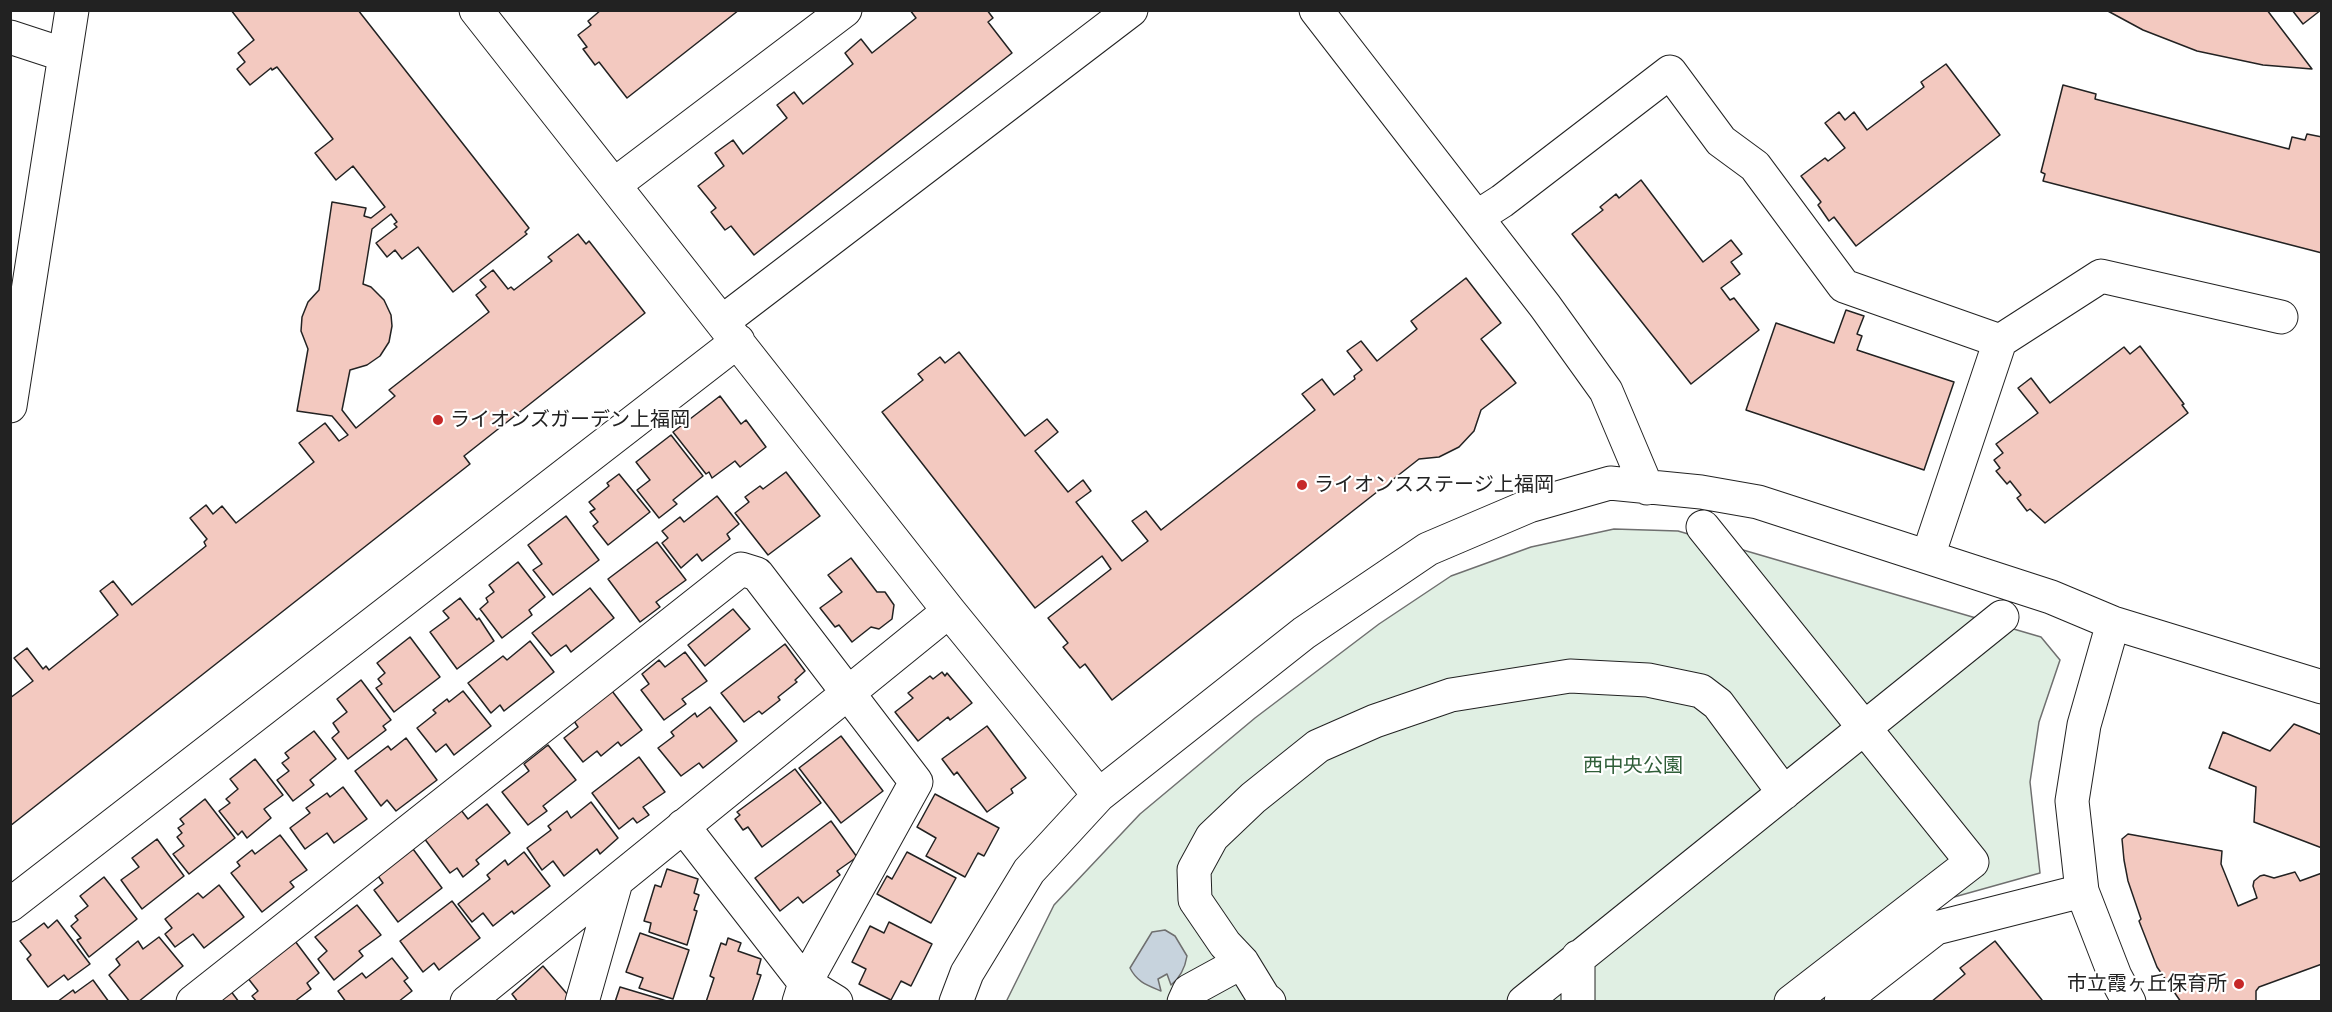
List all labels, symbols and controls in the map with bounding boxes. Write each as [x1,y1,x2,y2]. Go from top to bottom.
place label: ライオンズガーデン上福岡 [450,408,690,432]
marker: ライオンズガーデン上福岡 [431,413,445,427]
place label: ライオンスステージ上福岡 [1314,473,1554,497]
marker: ライオンスステージ上福岡 [1295,478,1309,492]
park label: 西中央公園 [1583,754,1683,778]
place label: 市立霞ヶ丘保育所 [2067,972,2227,996]
marker: 市立霞ヶ丘保育所 [2232,977,2246,991]

